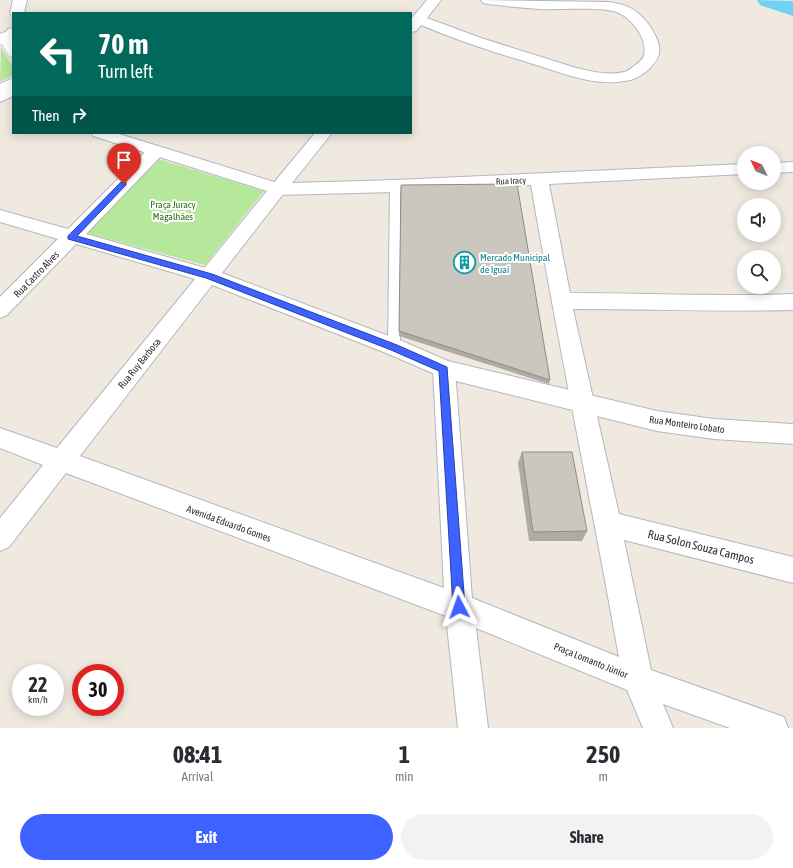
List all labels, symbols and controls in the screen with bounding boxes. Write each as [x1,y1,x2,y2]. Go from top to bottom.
icon: left [32,28,84,80]
text: 70 m [98,28,148,60]
text: Turn left [98,61,153,82]
icon: right [68,104,90,126]
text: Then [32,107,60,124]
pin [107,143,141,184]
north arrow [737,146,781,190]
map controls [737,146,781,294]
icon: arrive [113,149,135,171]
street label: Rua Iracy [496,175,527,187]
button: sound [737,198,781,242]
park label: Praça Juracy Magalhães [150,199,196,222]
street label: Rua Castro Alves [12,249,61,300]
building icon: Mercado Municipal de Iguaí [451,250,477,276]
button: search [737,250,781,294]
place label: Mercado Municipal de Iguaí [480,252,550,275]
street label: Rua Ruy Barbosa [116,336,163,391]
street label: Rua Monteiro Lobato [648,414,726,435]
street label: Avenida Eduardo Gomes [185,503,273,544]
street label: Rua Solon Souza Campos [646,527,756,567]
position arrow [438,586,480,628]
street label: Praça Lomanto Júnior [552,641,630,681]
speed limit sign: 30 [72,664,124,716]
text: 22 [29,673,47,696]
text: km/h [28,694,48,705]
text: 08:41 [173,741,222,768]
text: 1 [399,741,410,768]
text: 250 [586,741,620,768]
text: Arrival [182,769,213,784]
text: min [395,769,414,784]
text: m [599,769,608,784]
button: Exit [20,814,393,860]
button: Share [401,814,773,860]

